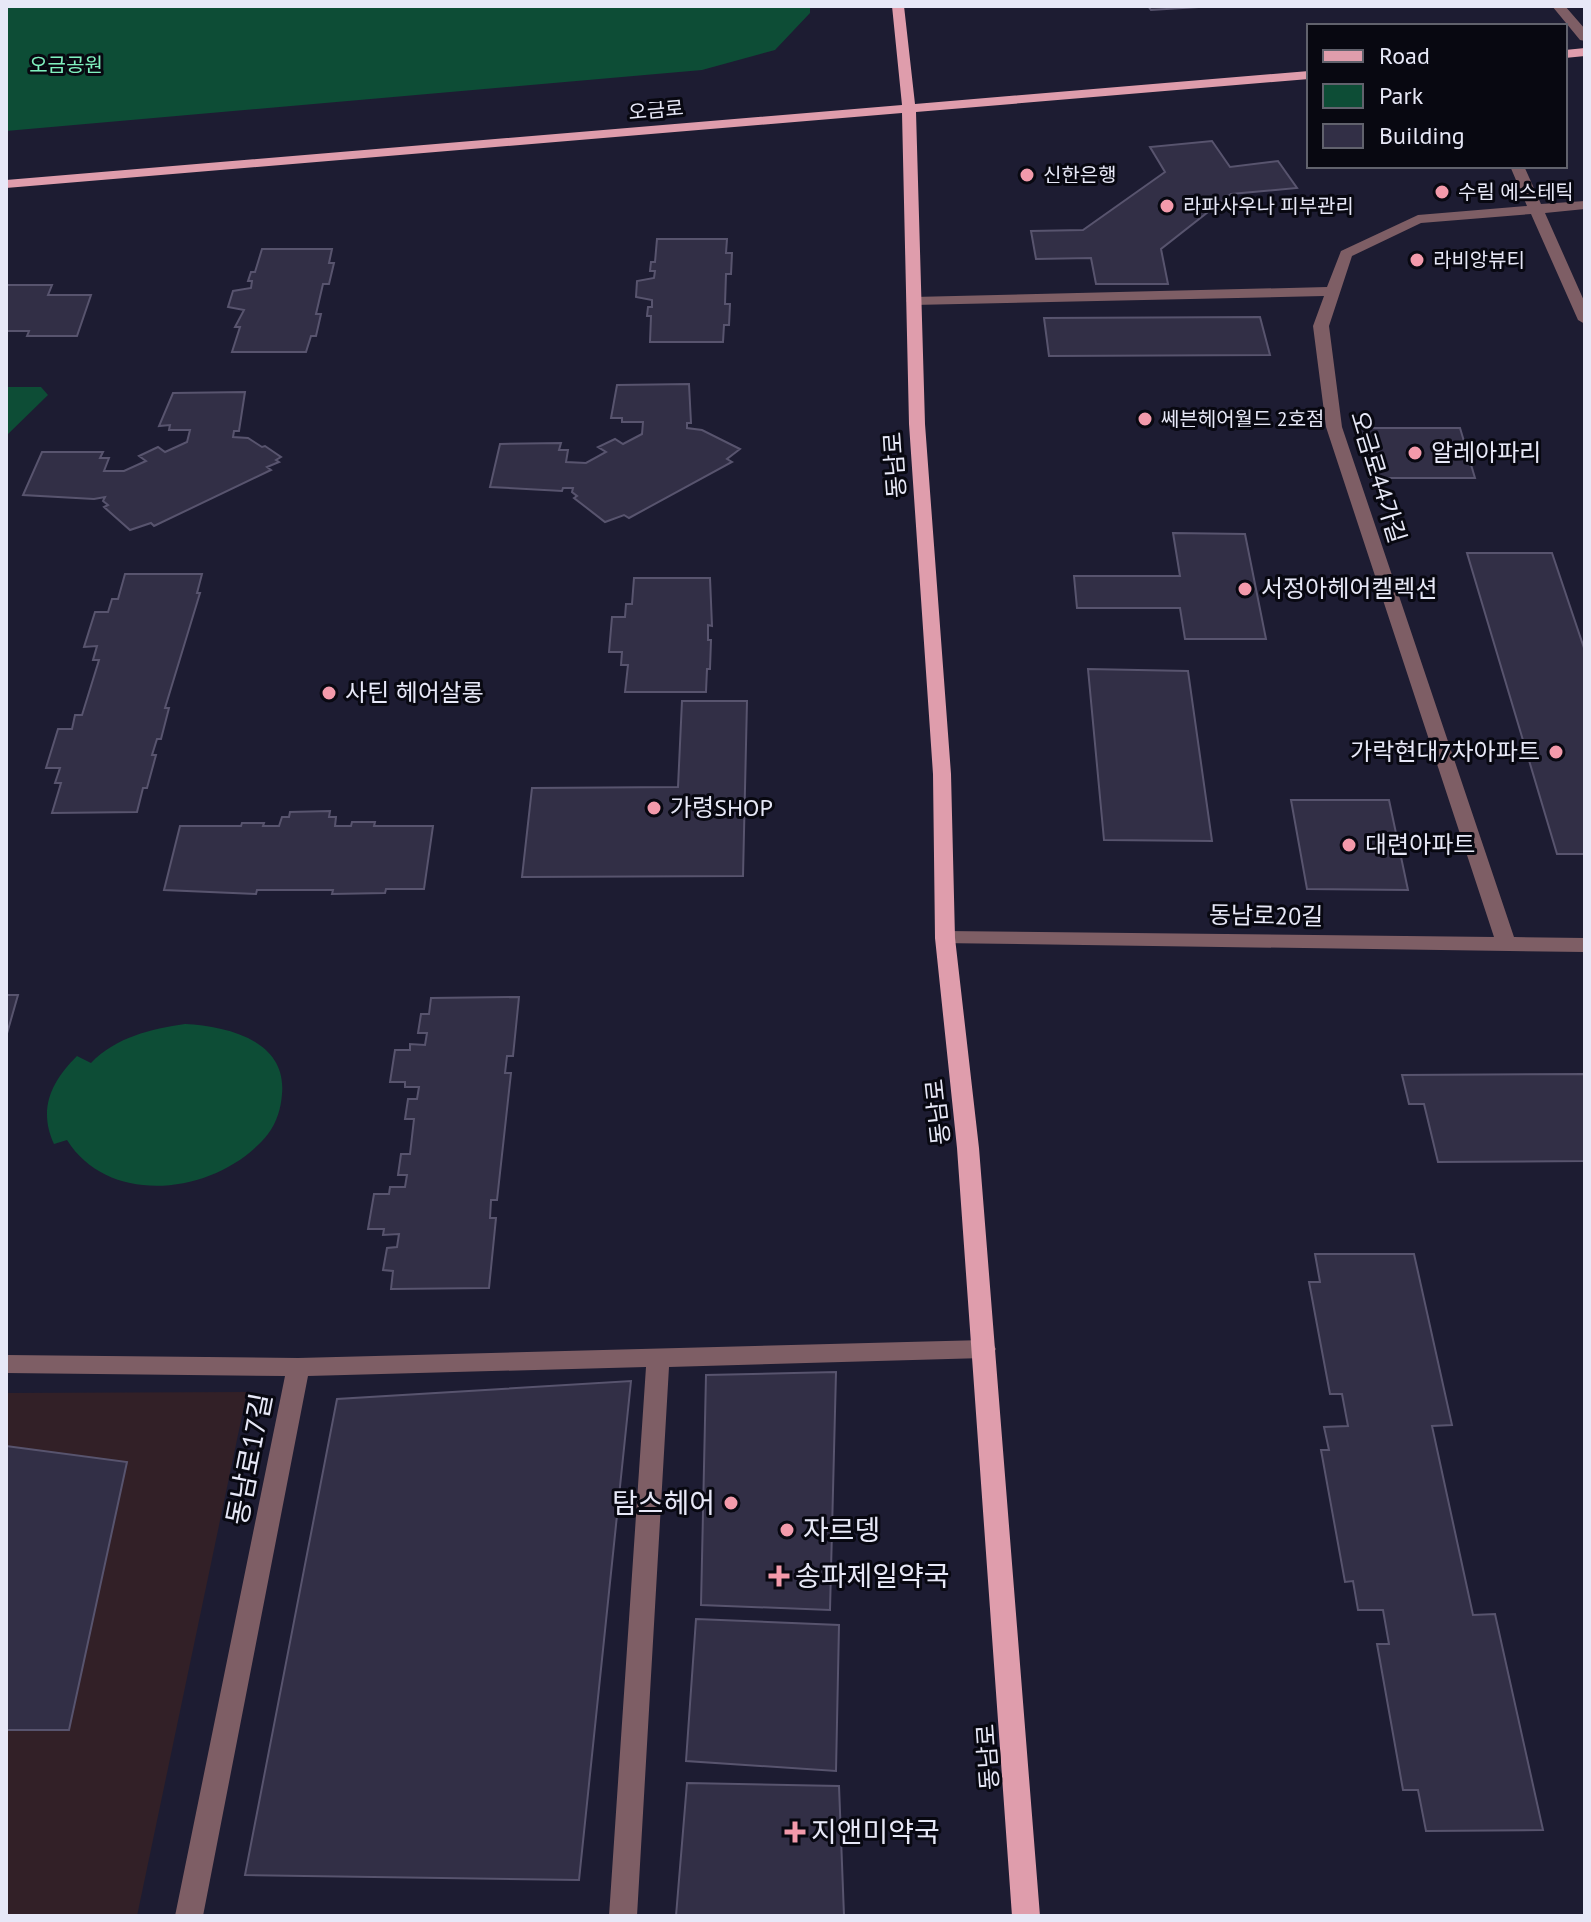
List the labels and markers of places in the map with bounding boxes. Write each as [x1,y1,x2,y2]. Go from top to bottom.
place label: 신한은행 [1043,162,1117,188]
marker: 신한은행 [1018,166,1036,184]
place label: 수림 에스테틱 [1458,179,1574,205]
marker: 수림 에스테틱 [1433,183,1451,201]
place label: 라파사우나 피부관리 [1183,193,1354,219]
marker: 라파사우나 피부관리 [1158,197,1176,215]
place label: 라비앙뷰티 [1433,247,1525,273]
marker: 라비앙뷰티 [1408,251,1426,269]
place label: 쎄븐헤어월드 2호점 [1161,406,1324,432]
marker: 쎄븐헤어월드 2호점 [1136,410,1154,428]
place label: 알레아파리 [1431,437,1541,468]
marker: 알레아파리 [1406,444,1424,462]
place label: 서정아헤어켈렉션 [1261,573,1438,604]
marker: 서정아헤어켈렉션 [1236,580,1254,598]
place label: 사틴 헤어살롱 [345,677,484,708]
marker: 사틴 헤어살롱 [320,684,338,702]
place label: 가락현대7차아파트 [1350,736,1540,767]
marker: 가락현대7차아파트 [1547,743,1565,761]
place label: 가령SHOP [670,792,773,823]
marker: 가령SHOP [645,799,663,817]
place label: 대련아파트 [1365,829,1475,860]
marker: 대련아파트 [1340,836,1358,854]
place label: 탐스헤어 [612,1484,715,1521]
marker: 탐스헤어 [722,1494,740,1512]
place label: 자르뎅 [803,1511,880,1548]
marker: 자르뎅 [778,1521,796,1539]
place label: 송파제일약국 [795,1557,950,1594]
marker: 송파제일약국 [770,1567,788,1585]
place label: 지앤미약국 [811,1813,940,1850]
marker: 지앤미약국 [786,1823,804,1841]

